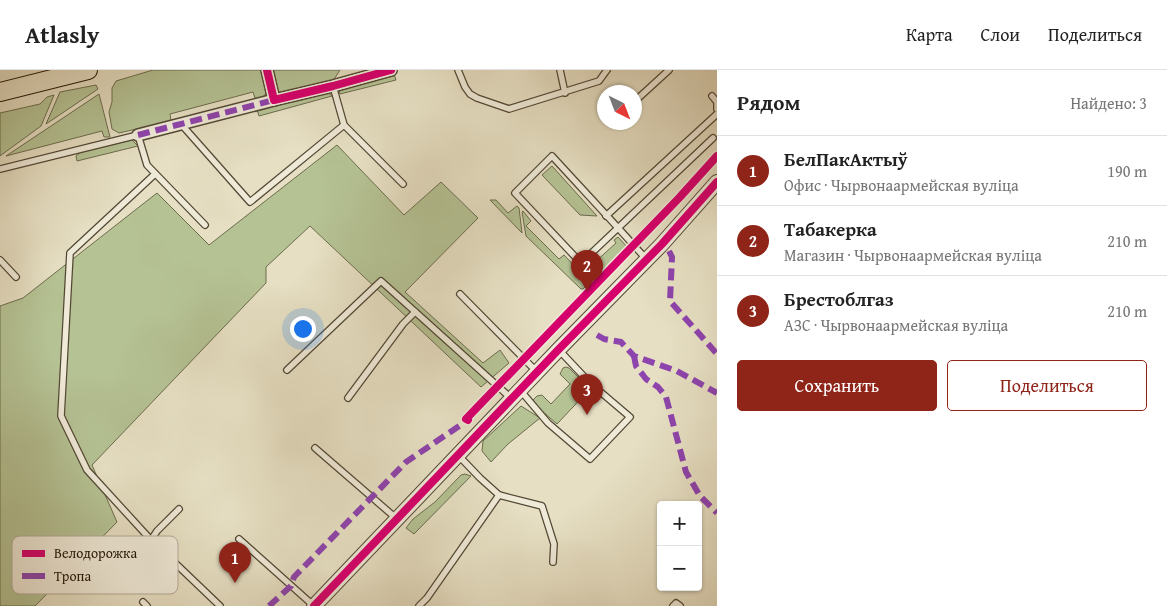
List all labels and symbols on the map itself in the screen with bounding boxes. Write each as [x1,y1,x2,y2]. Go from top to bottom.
north arrow [597,85,642,130]
pin: 2 [571,250,603,291]
your location [290,316,316,342]
pin: 3 [571,374,603,415]
legend [12,536,178,594]
pin: 1 [219,542,251,583]
text: Велодорожка [54,543,137,563]
text: Тропа [54,566,91,586]

